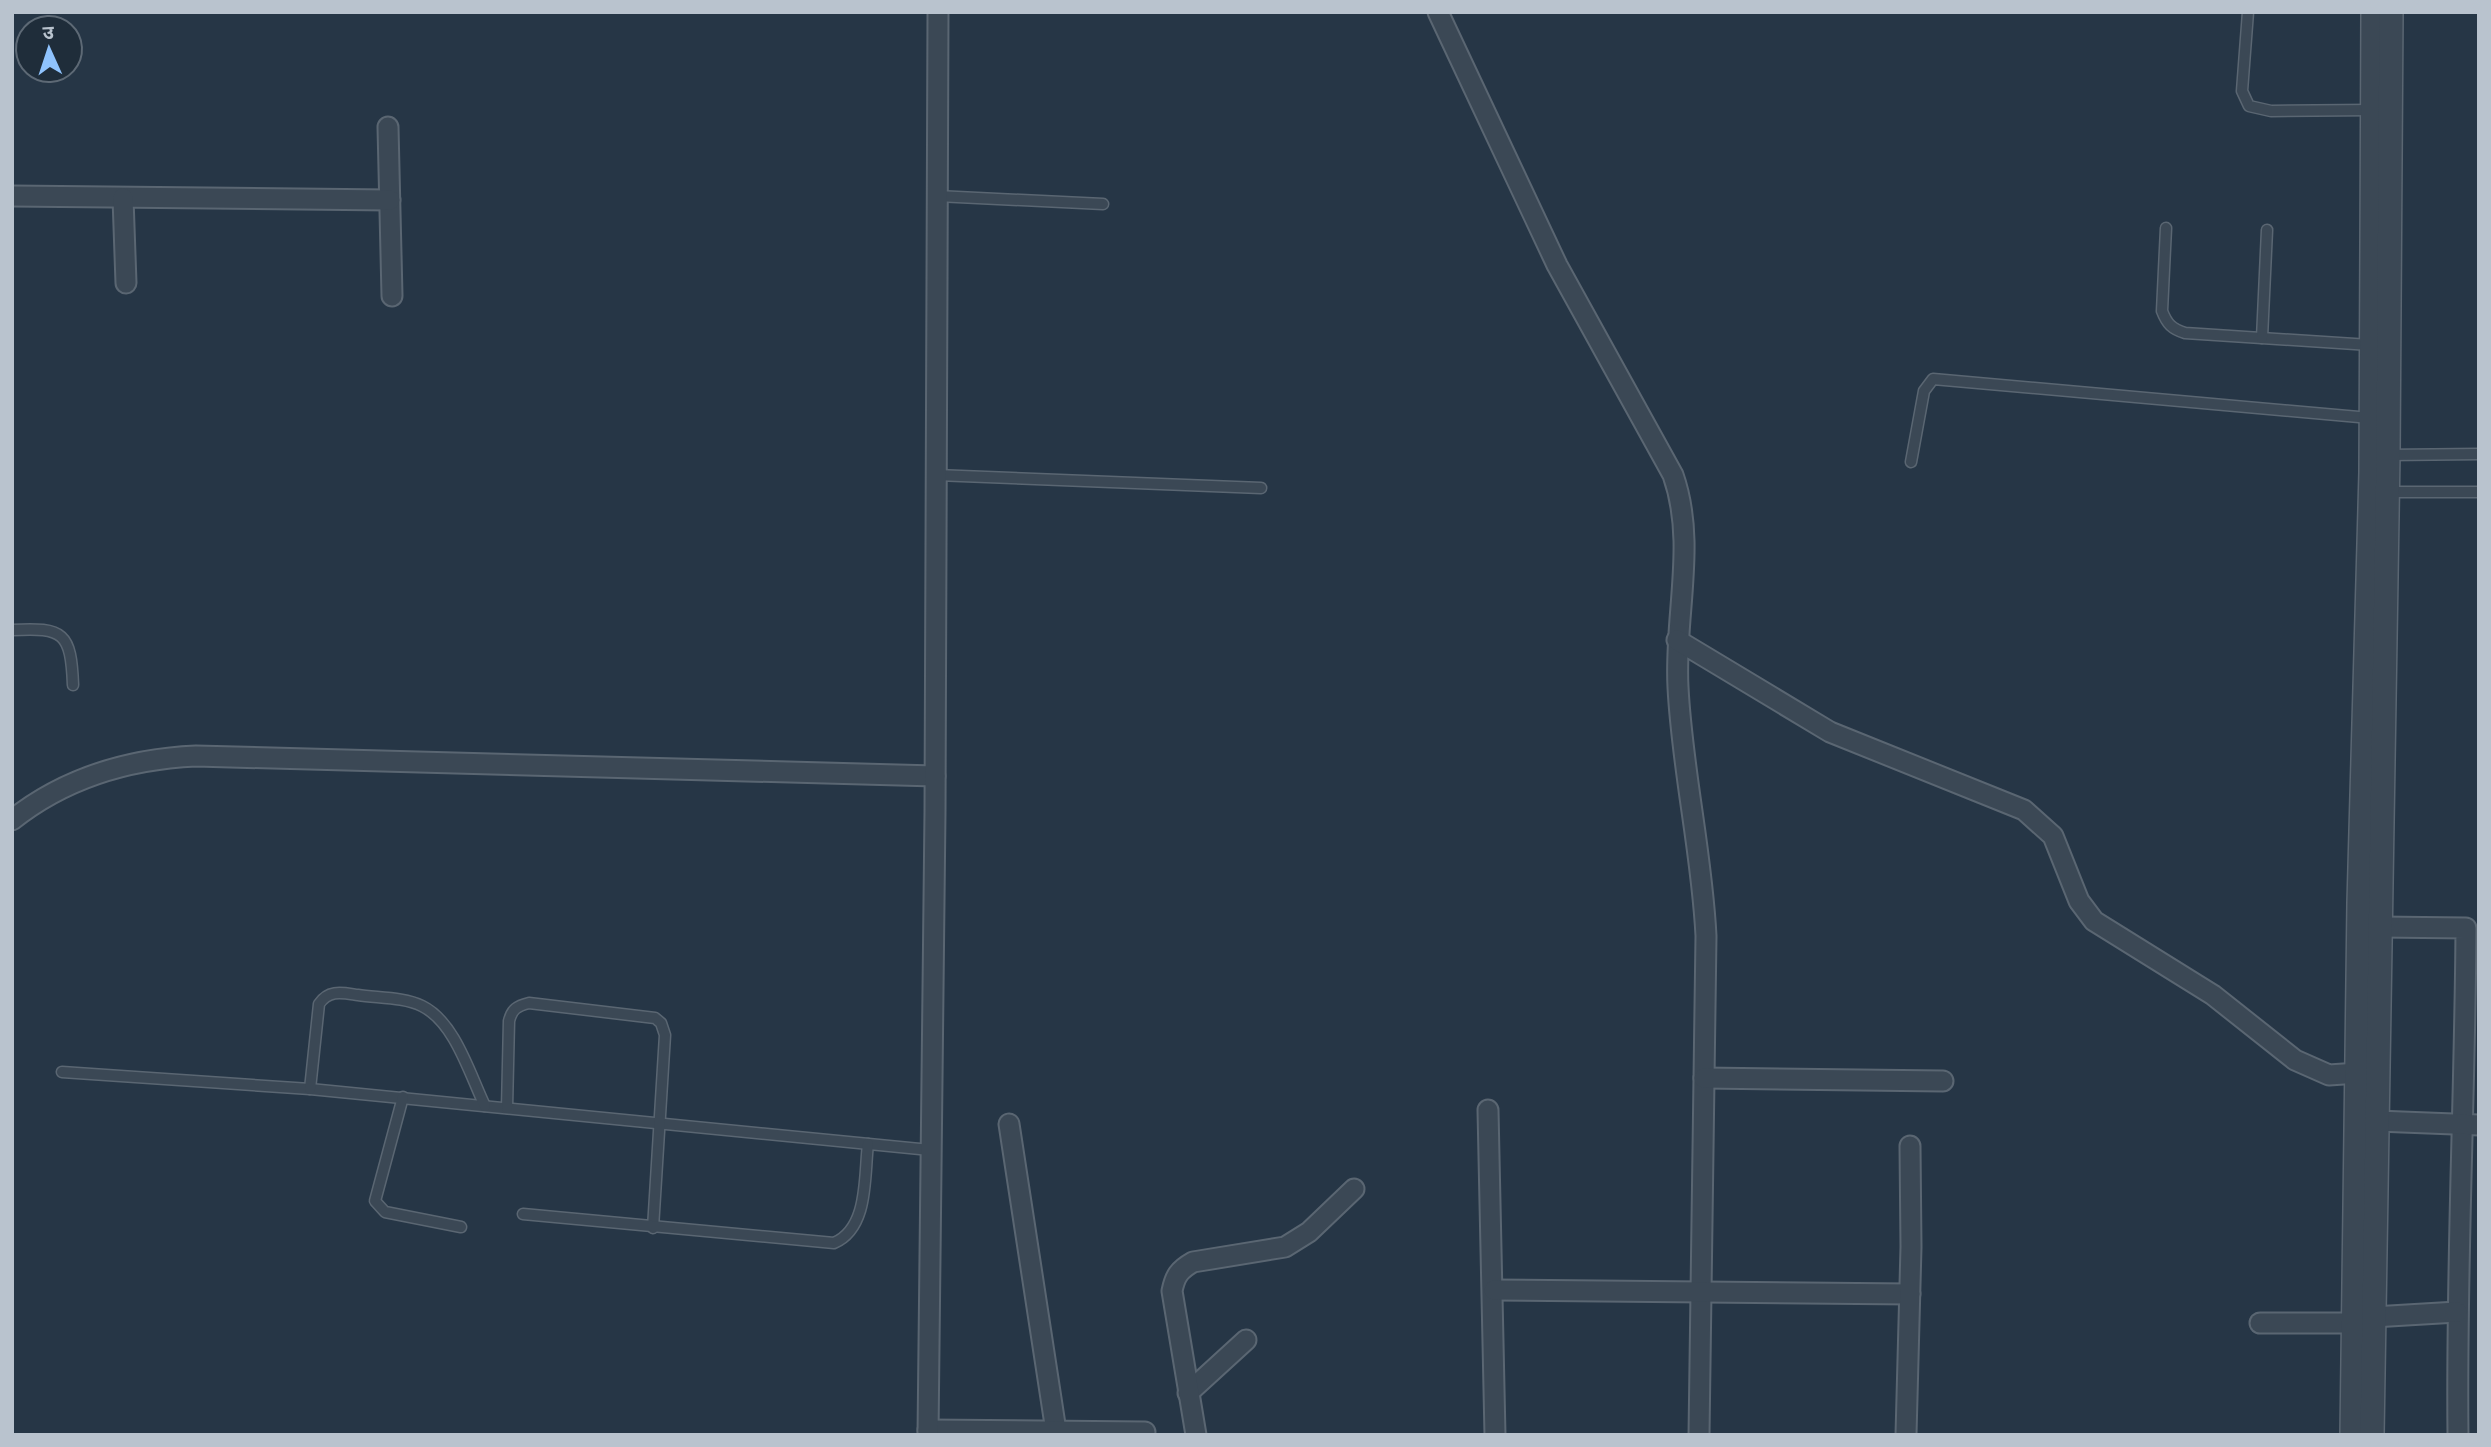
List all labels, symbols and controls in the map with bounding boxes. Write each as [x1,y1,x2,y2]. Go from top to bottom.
north arrow [14,14,84,84]
text: उ [42,21,55,44]

